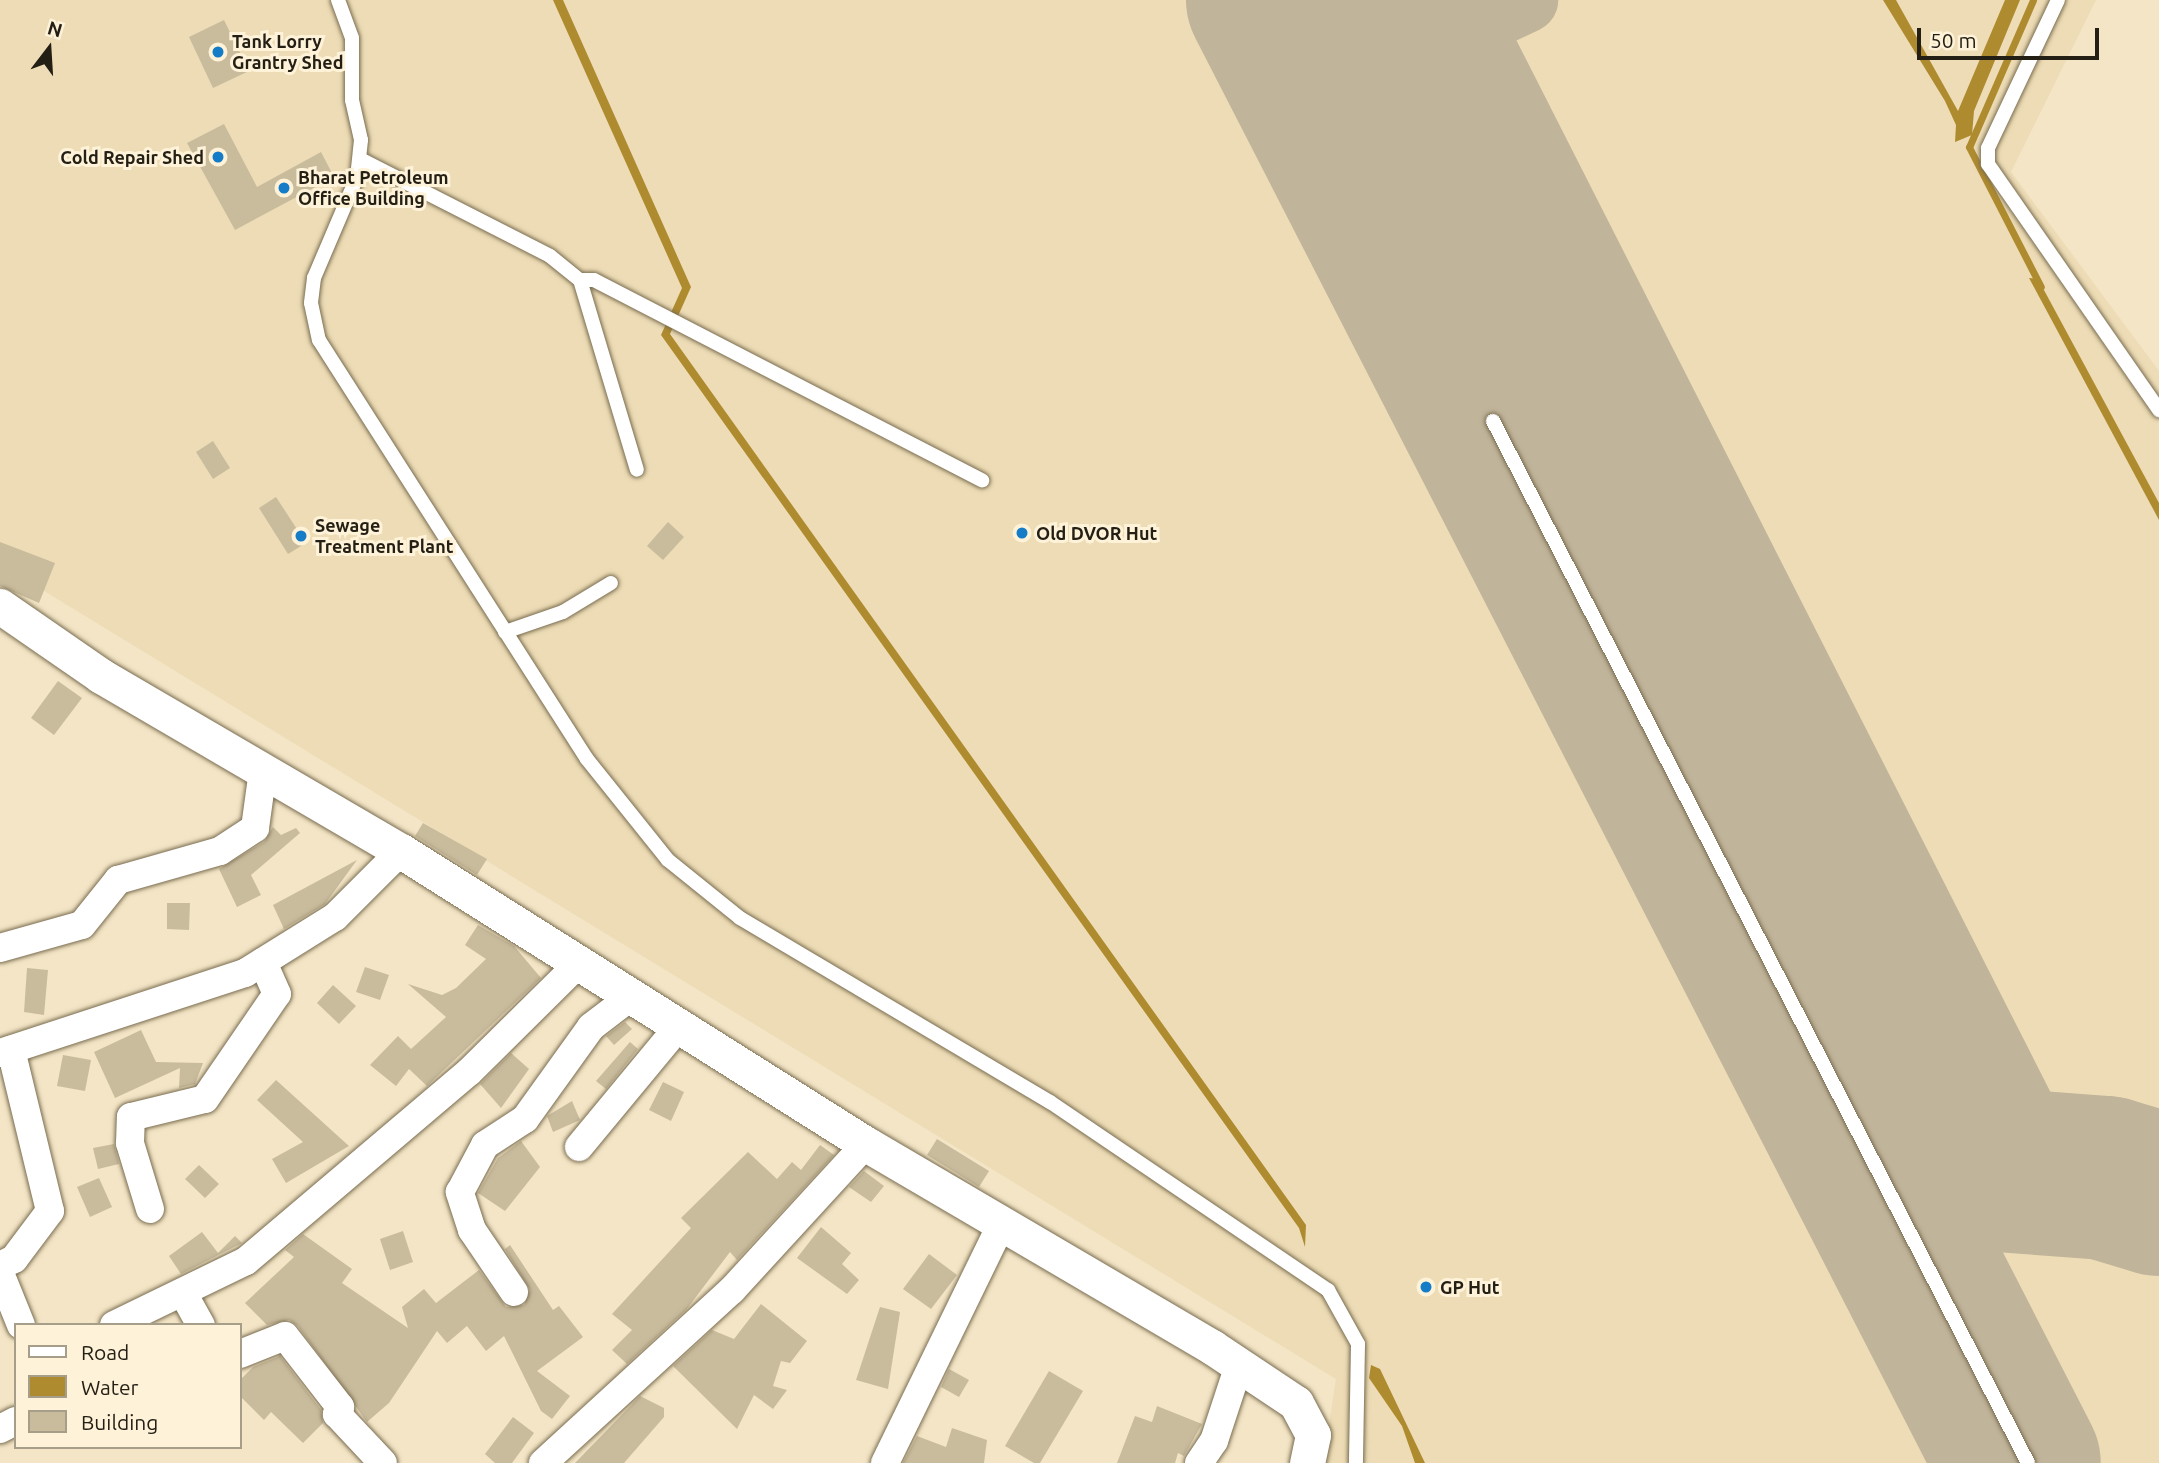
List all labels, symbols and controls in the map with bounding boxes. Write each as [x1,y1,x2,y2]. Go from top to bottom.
north arrow [14,14,84,84]
scale bar [1921,14,2103,58]
text: N [45,16,65,42]
text: 50 m [1930,28,1977,52]
place label: Tank Lorry Grantry Shed [232,31,343,74]
marker: Tank Lorry Grantry Shed [210,44,226,60]
place label: Cold Repair Shed [60,146,204,168]
marker: Cold Repair Shed [210,149,226,165]
place label: Bharat Petroleum Office Building [298,167,448,210]
marker: Bharat Petroleum Office Building [276,180,292,196]
place label: Sewage Treatment Plant [315,515,453,558]
place label: Old DVOR Hut [1036,522,1157,544]
marker: Old DVOR Hut [1014,525,1030,541]
marker: Sewage Treatment Plant [293,528,309,544]
place label: GP Hut [1440,1276,1499,1298]
marker: GP Hut [1418,1279,1434,1295]
legend [14,1323,242,1449]
text: Road [81,1340,129,1364]
text: Water [81,1375,139,1399]
text: Building [81,1410,158,1434]

